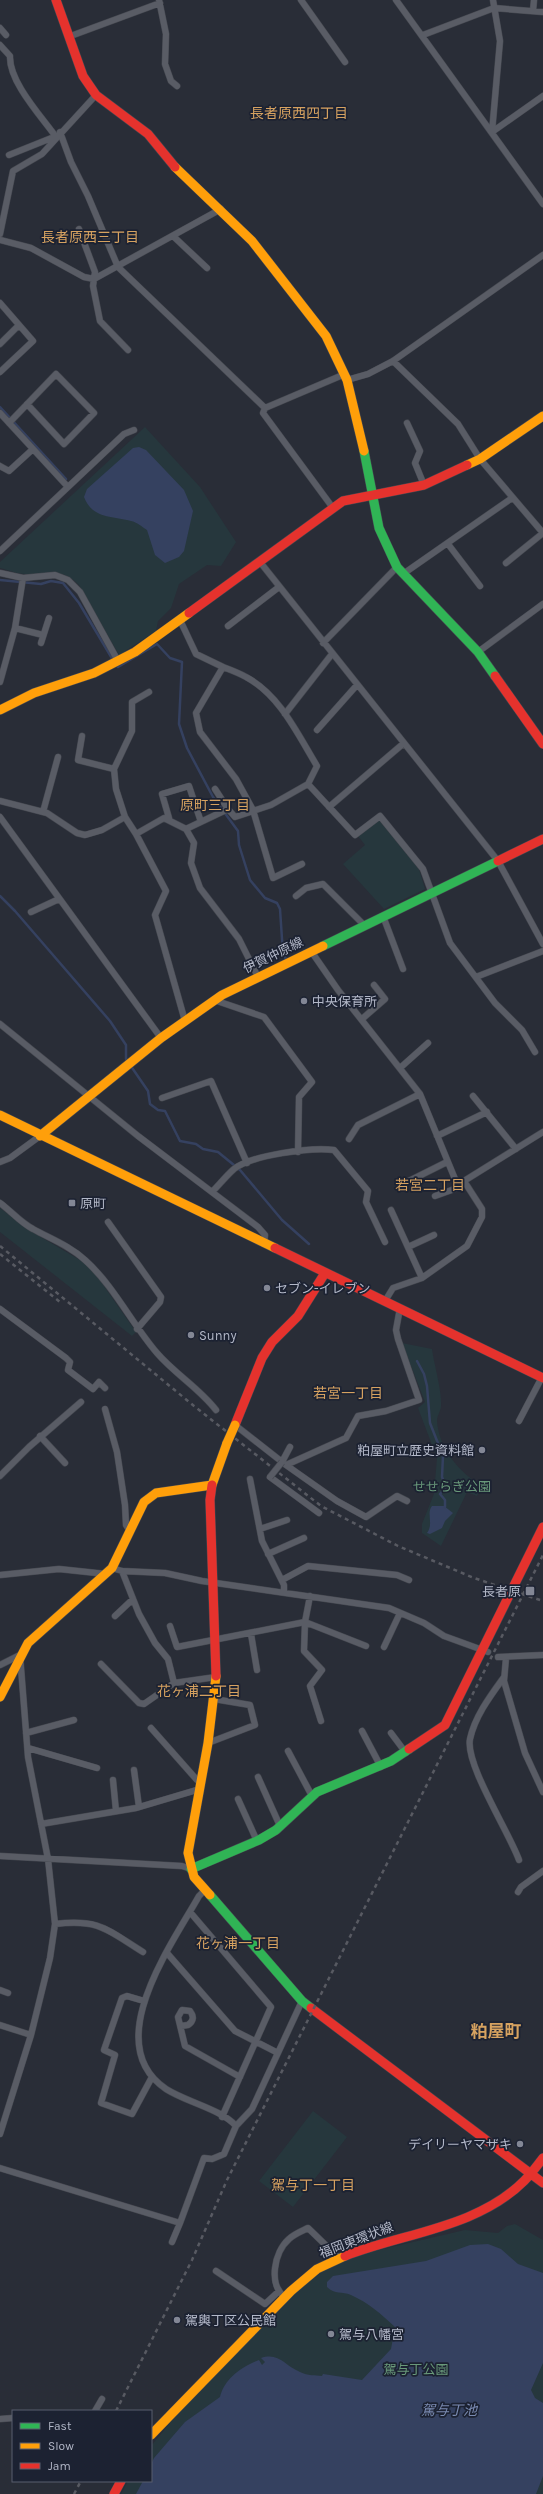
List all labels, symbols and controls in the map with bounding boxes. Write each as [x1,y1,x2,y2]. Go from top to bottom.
district label: 長者原西四丁目 [250,105,348,122]
district label: 長者原西三丁目 [41,229,139,246]
district label: 原町三丁目 [180,797,250,814]
street label: 伊賀仲原線 [240,934,306,976]
place label: 中央保育所 [312,994,377,1009]
marker: 中央保育所 [299,996,309,1006]
district label: 若宮二丁目 [395,1177,465,1194]
place label: 原町 [80,1196,106,1211]
marker: 原町 [67,1198,77,1208]
place label: セブン-イレブン [275,1281,371,1296]
marker: セブン-イレブン [262,1283,272,1293]
place label: Sunny [199,1328,236,1343]
marker: Sunny [186,1330,196,1340]
district label: 若宮一丁目 [313,1385,383,1402]
place label: 粕屋町立歴史資料館 [357,1443,474,1458]
marker: 粕屋町立歴史資料館 [477,1445,487,1455]
park label: せせらぎ公園 [413,1479,491,1494]
place label: 長者原 [482,1584,521,1599]
marker: 長者原 [524,1585,536,1597]
district label: 花ヶ浦二丁目 [157,1683,241,1700]
district label: 花ヶ浦一丁目 [196,1935,280,1952]
district label: 粕屋町 [471,2021,522,2041]
place label: デイリーヤマザキ [408,2137,512,2152]
marker: デイリーヤマザキ [515,2139,525,2149]
district label: 駕与丁一丁目 [271,2177,355,2194]
street label: 福岡東環状線 [317,2219,395,2261]
place label: 駕輿丁区公民館 [185,2313,276,2328]
marker: 駕輿丁区公民館 [172,2315,182,2325]
place label: 駕与八幡宮 [339,2327,404,2342]
marker: 駕与八幡宮 [326,2329,336,2339]
park label: 駕与丁公園 [383,2362,449,2377]
water label: 駕与丁池 [421,2402,479,2419]
legend [12,2410,152,2482]
text: Fast [48,2419,72,2433]
text: Slow [48,2439,74,2453]
text: Jam [48,2459,71,2473]

